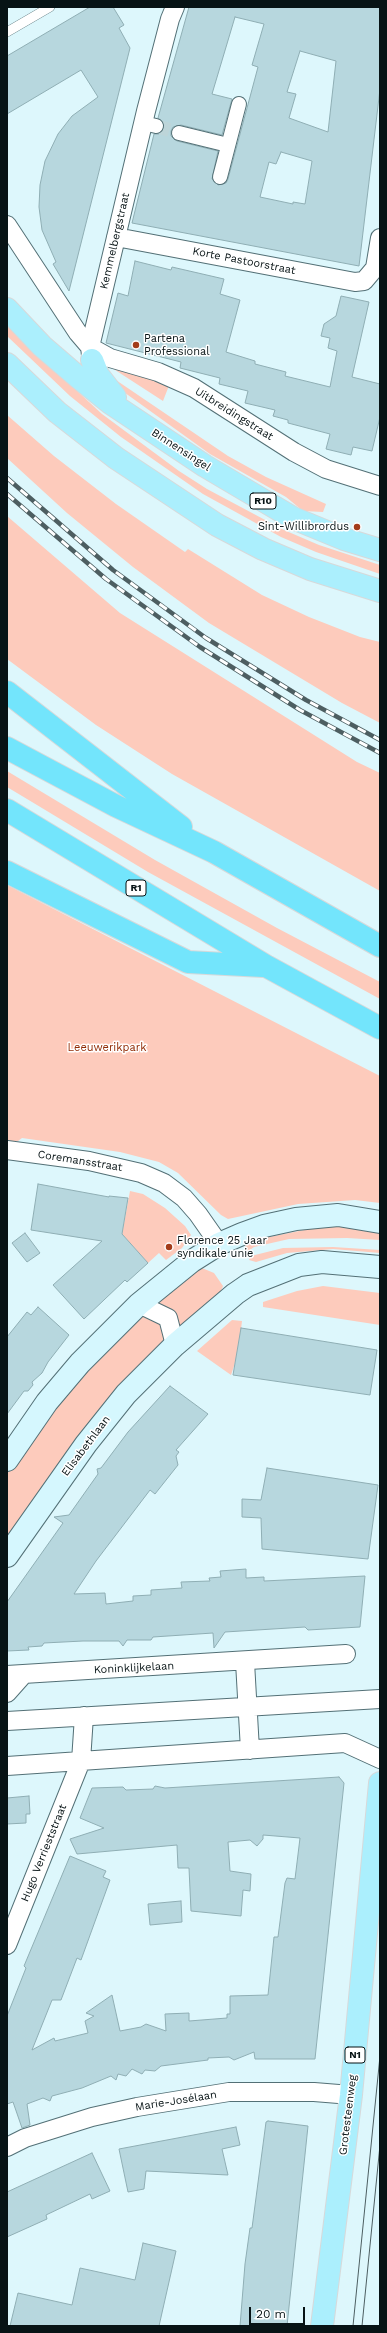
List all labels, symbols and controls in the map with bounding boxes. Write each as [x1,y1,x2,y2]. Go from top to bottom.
street label: Kemmelbergstraat [97,191,133,291]
street label: Korte Pastoorstraat [191,245,297,277]
place label: Partena Professional [144,332,210,358]
marker: Partena Professional [131,340,141,350]
street label: Uitbreidingstraat [192,385,276,443]
street label: Binnensingel [149,426,213,474]
road number: R10 [250,493,276,509]
place label: Sint-Willibrordus [258,520,349,534]
marker: Sint-Willibrordus [352,522,362,532]
road number: R1 [126,880,146,896]
park label: Leeuwerikpark [68,1041,146,1055]
street label: Coremansstraat [37,1148,123,1174]
place label: Florence 25 Jaar syndikale unie [177,1234,267,1260]
marker: Florence 25 Jaar syndikale unie [164,1242,174,1252]
street label: Elisabethlaan [59,1413,113,1479]
street label: Koninklijkelaan [94,1659,174,1677]
street label: Hugo Verrieststraat [18,1802,70,1904]
road number: N1 [345,2047,365,2063]
street label: Grotesteenweg [337,2074,359,2156]
street label: Marie-Josélaan [134,2088,218,2114]
scale bar [251,2299,307,2325]
text: 20 m [256,2307,286,2321]

